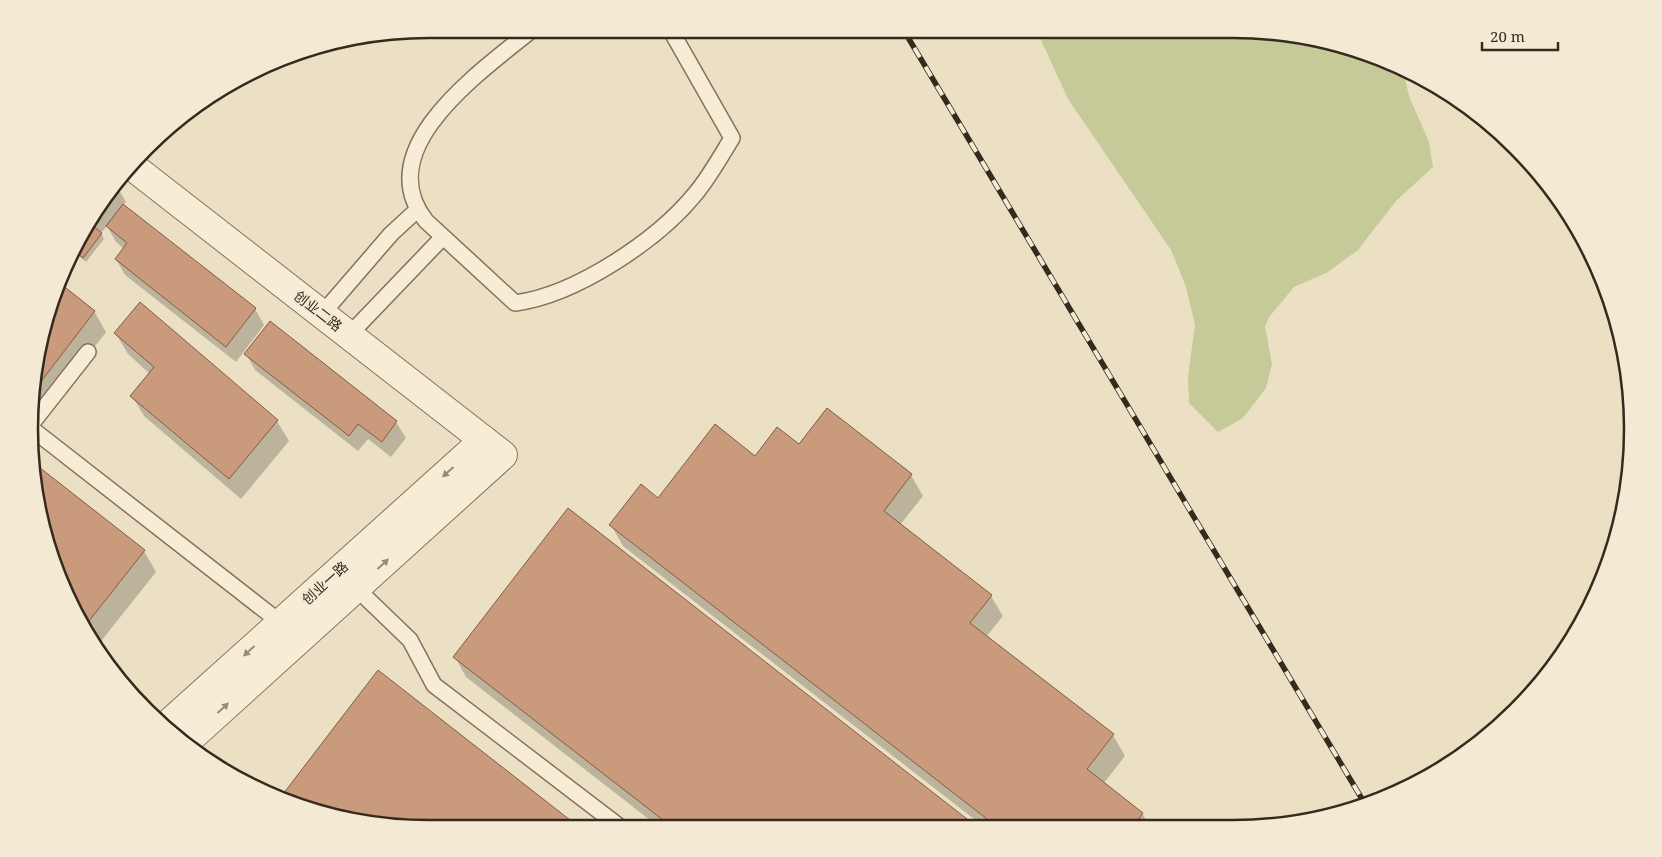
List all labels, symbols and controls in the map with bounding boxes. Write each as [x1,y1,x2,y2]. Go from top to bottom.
scale bar [1482,20,1558,52]
text: 20 m [1490,26,1525,46]
street label: 创业二路 [290,286,346,335]
one-way arrow [442,466,454,478]
street label: 创业一路 [298,557,352,608]
one-way arrow [376,558,388,570]
one-way arrow [242,646,255,657]
one-way arrow [217,702,229,714]

